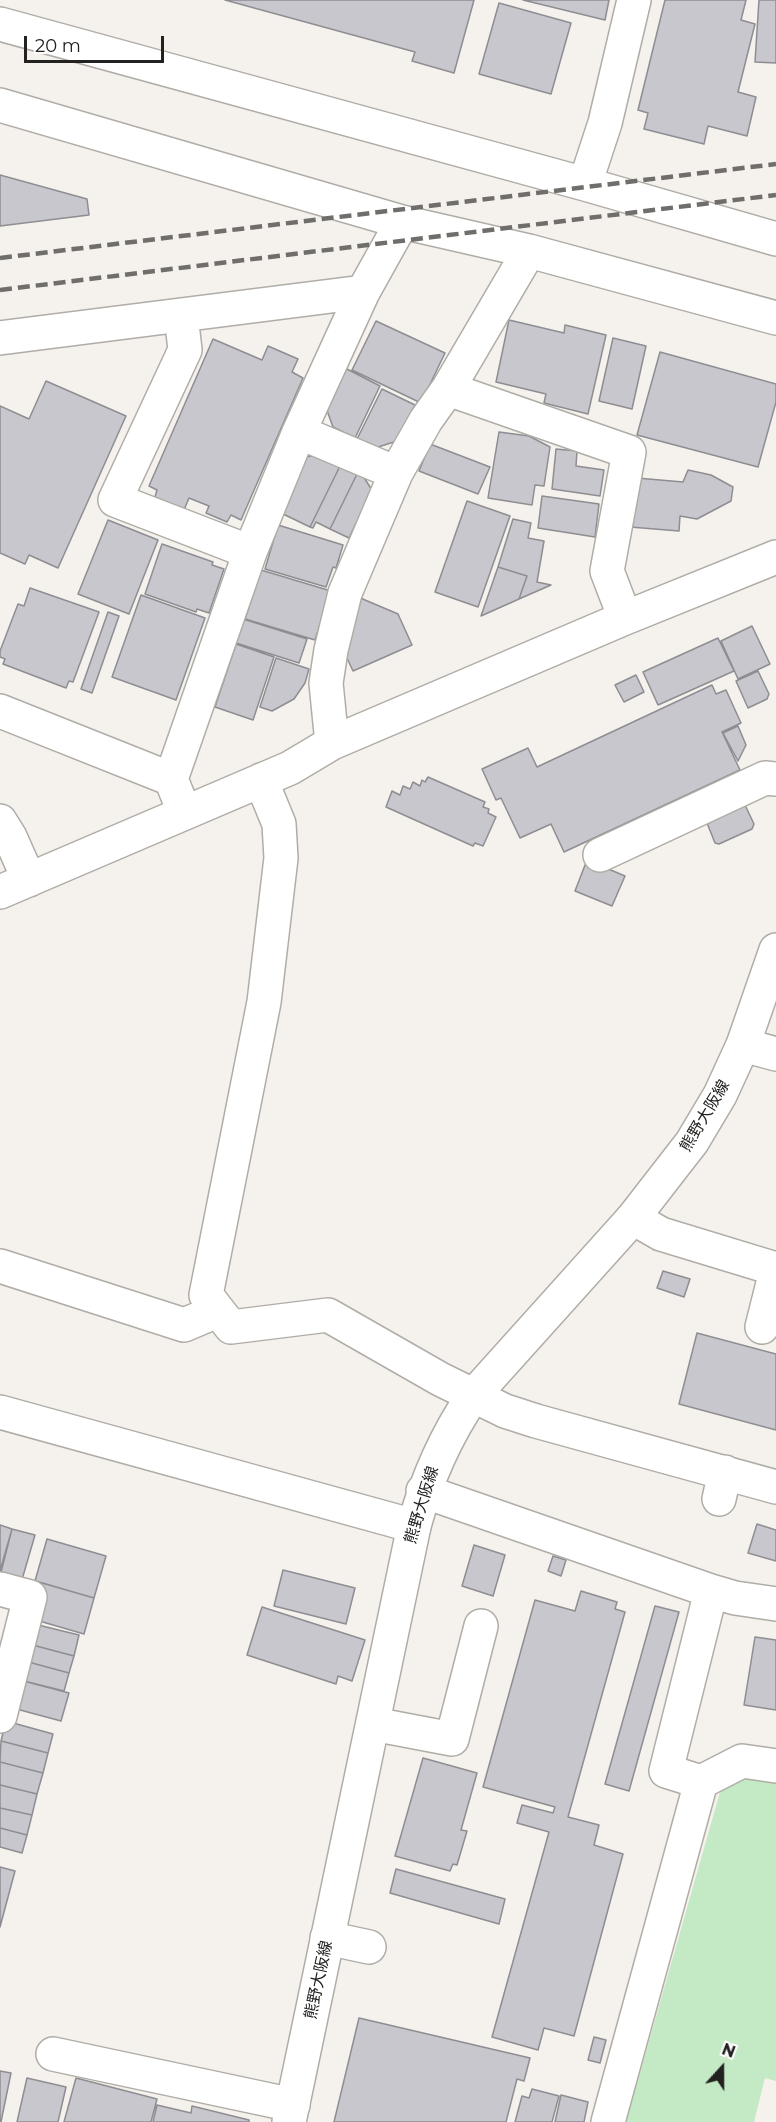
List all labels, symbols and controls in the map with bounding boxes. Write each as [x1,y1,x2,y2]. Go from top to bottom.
scale bar [27,24,166,62]
text: 20 m [35,35,81,57]
street label: 熊野大阪線 [676,1077,734,1155]
street label: 熊野大阪線 [401,1464,443,1546]
street label: 熊野大阪線 [301,1939,337,2021]
north arrow [692,2038,752,2098]
text: N [719,2040,738,2062]

